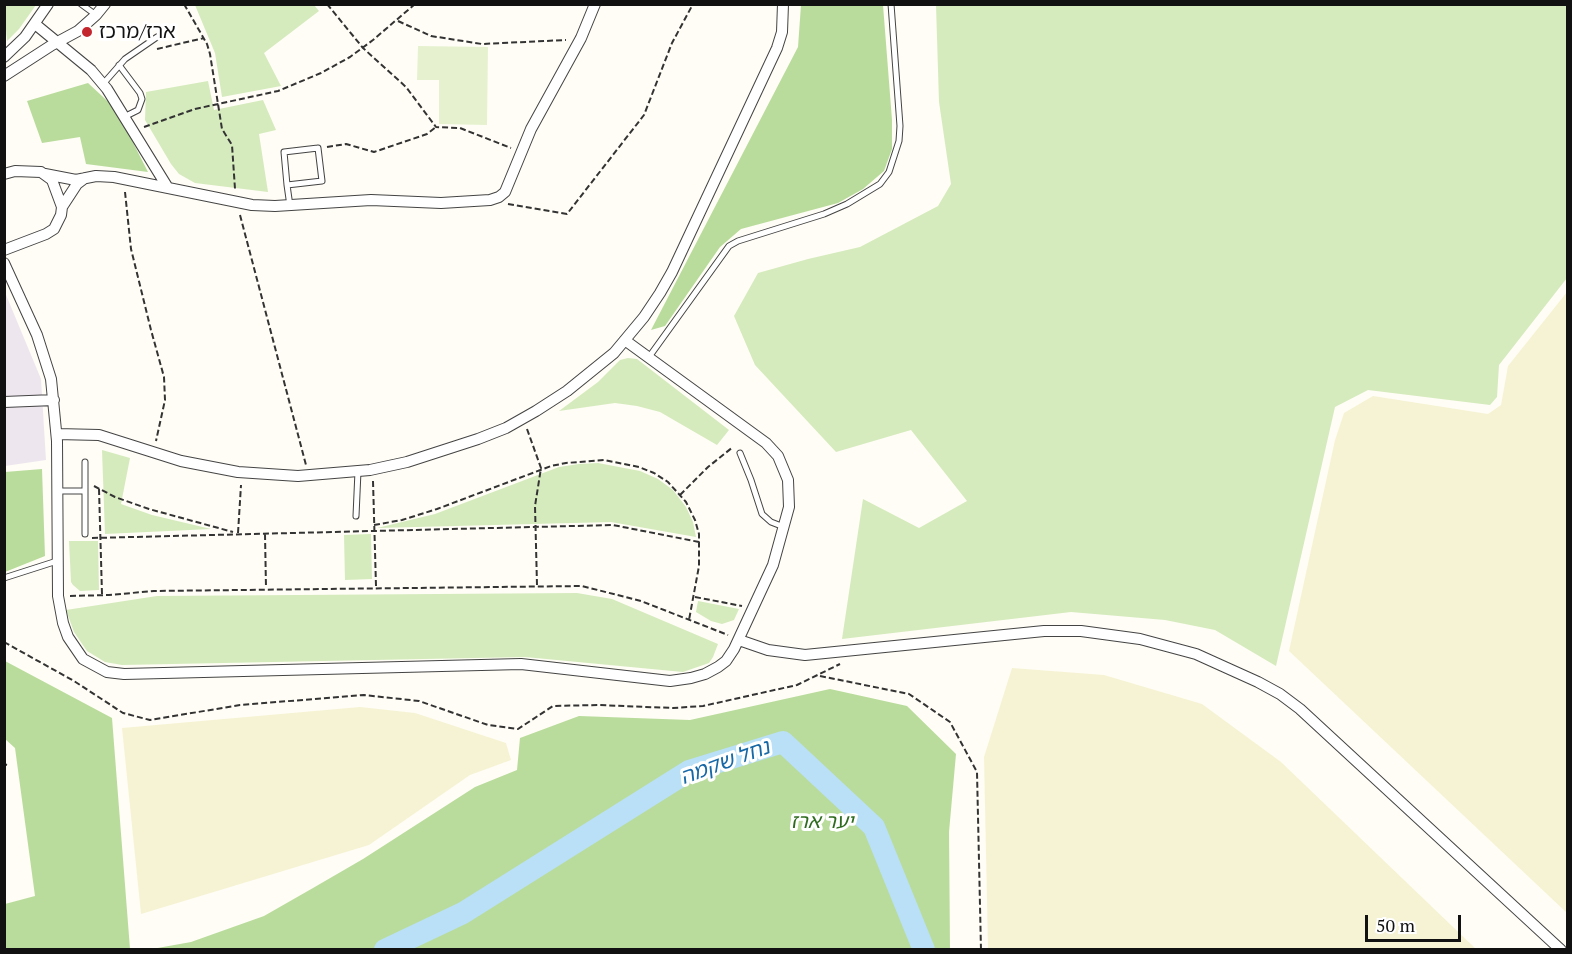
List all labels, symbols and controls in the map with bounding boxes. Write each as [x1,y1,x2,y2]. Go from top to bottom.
place label: ארז/מרכז [99,20,176,44]
marker: ארז/מרכז [80,25,94,39]
water label: נחל שקמה [677,735,773,791]
park label: יער ארז [791,810,853,834]
scale bar [1368,903,1464,941]
text: 50 m [1376,913,1415,937]

